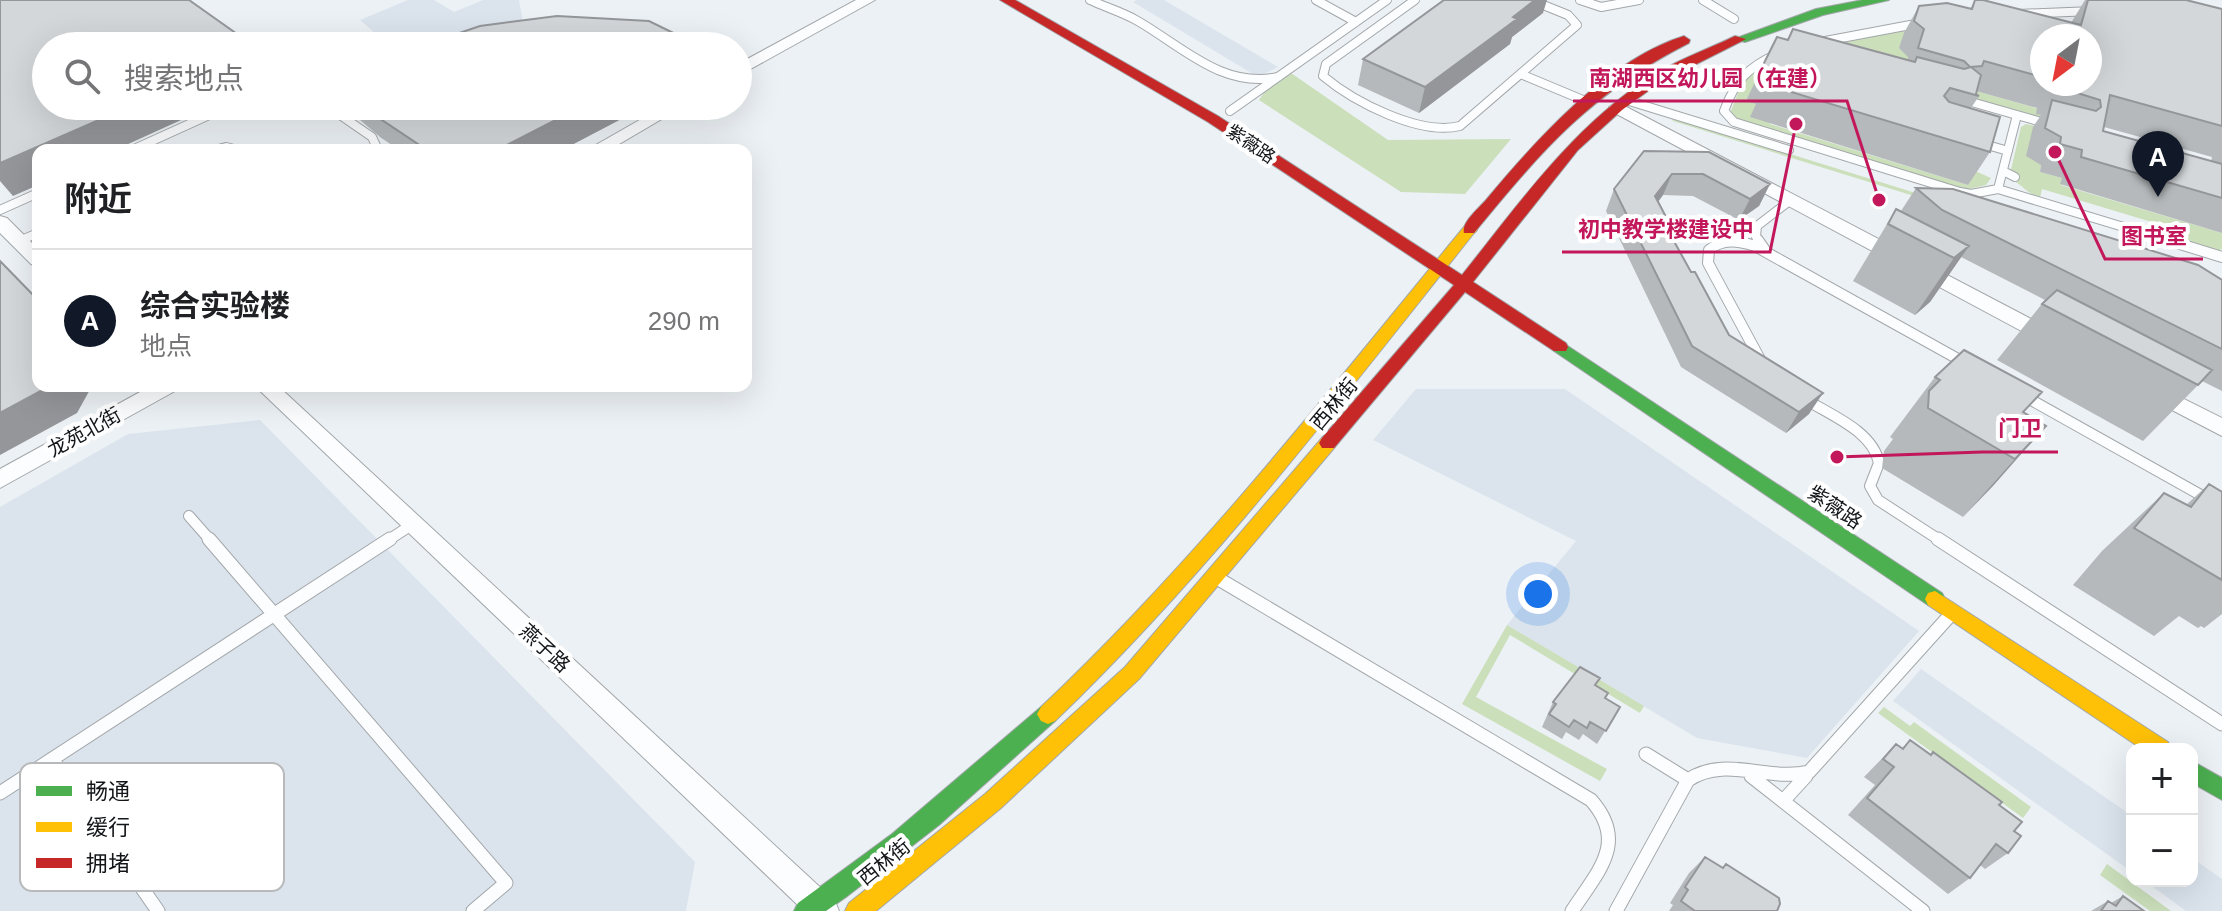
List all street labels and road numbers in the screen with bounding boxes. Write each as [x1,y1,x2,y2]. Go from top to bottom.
street label: 紫薇路 [1223,121,1279,167]
street label: 西林街 [1306,374,1362,434]
street label: 龙苑北街 [44,403,124,461]
street label: 紫薇路 [1804,481,1866,533]
street label: 燕子路 [516,619,574,677]
street label: 西林街 [854,835,914,889]

